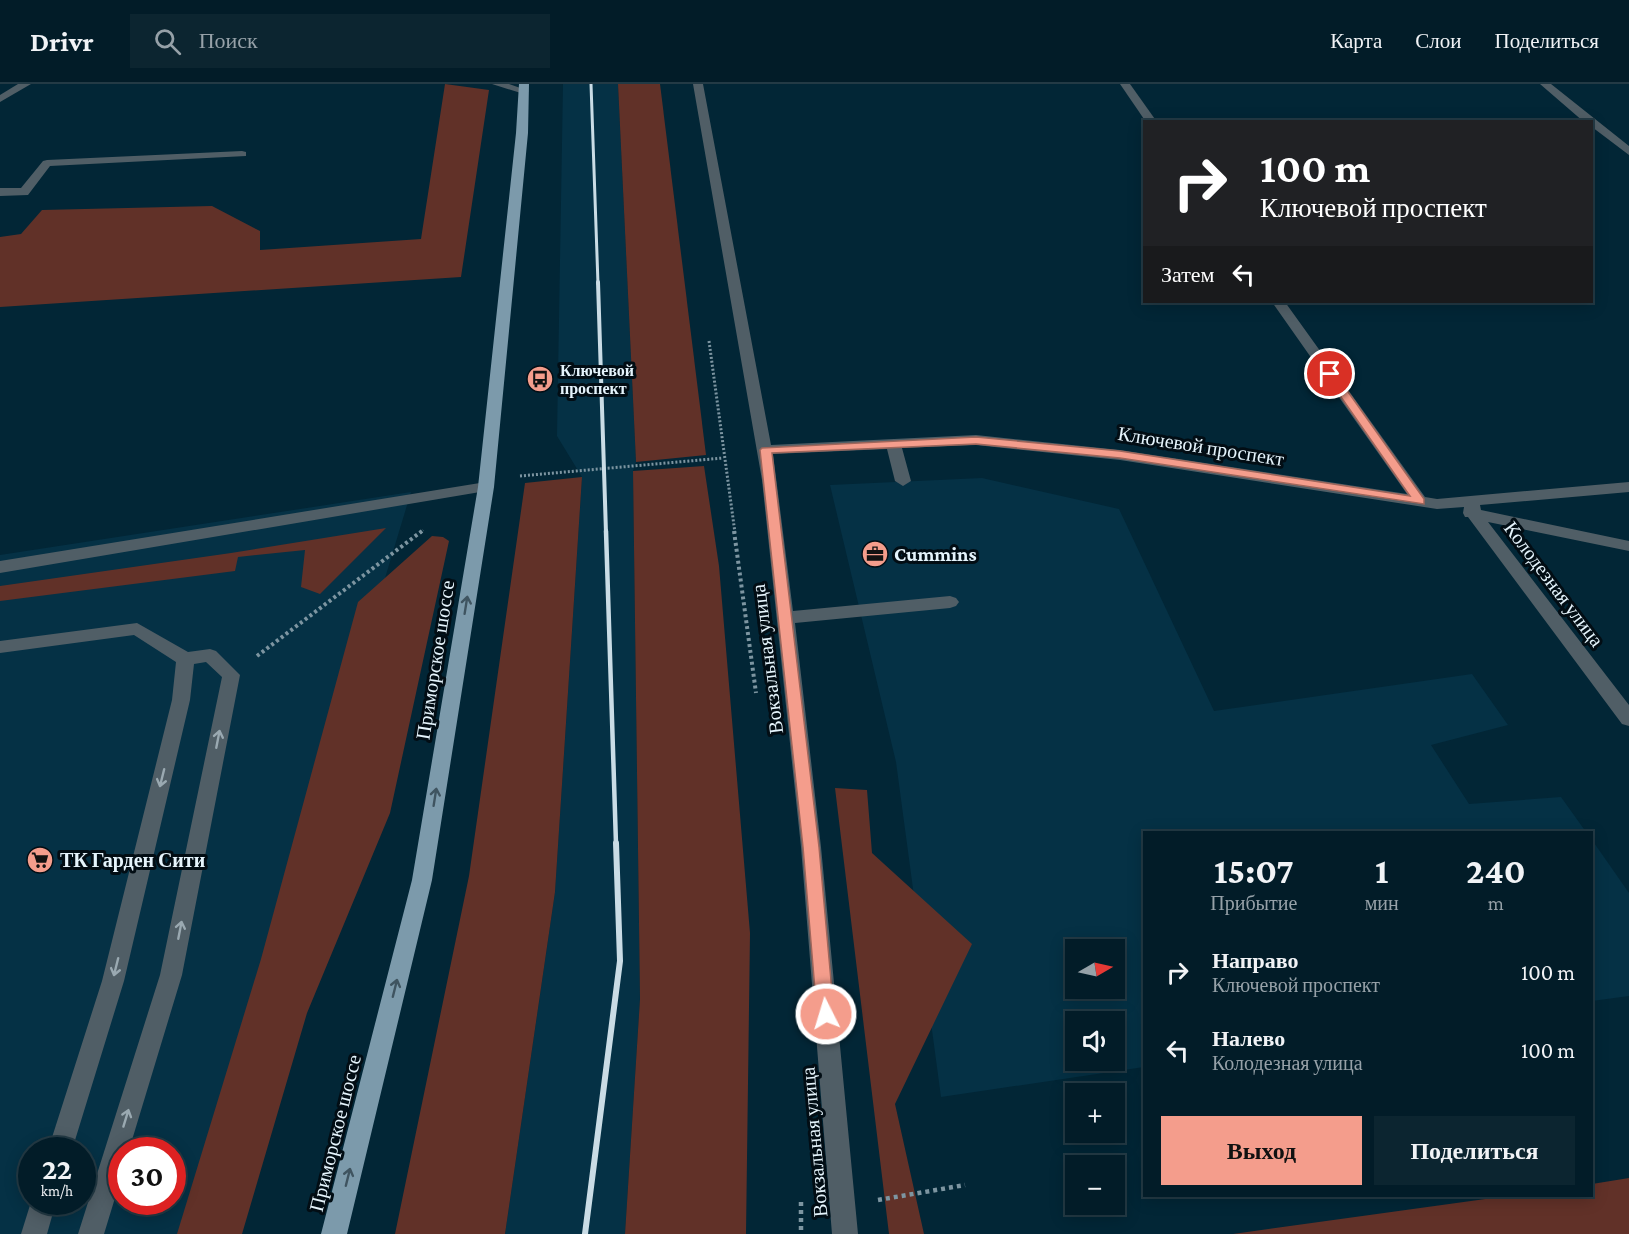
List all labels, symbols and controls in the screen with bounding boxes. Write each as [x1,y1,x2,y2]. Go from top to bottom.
search box [130,14,550,68]
icon: search [151,25,184,58]
text: Drivr [30,26,94,57]
text: Поиск [199,28,258,53]
text: Карта [1330,29,1382,53]
text: Слои [1415,29,1461,53]
text: Поделиться [1494,29,1599,53]
icon: right [1161,144,1239,222]
text: 100 m [1260,144,1370,191]
text: Ключевой проспект [1260,193,1487,223]
icon: left [1227,258,1260,291]
text: Затем [1161,262,1215,287]
pin [1304,348,1355,399]
icon: arrive [1313,357,1346,390]
place label: Ключевой проспект [560,362,634,398]
bus stop icon: Ключевой проспект [525,364,555,394]
street label: Ключевой проспект [1116,422,1286,471]
street label: Колодезная улица [1499,517,1608,651]
office icon: Cummins [860,539,890,569]
place label: Cummins [894,543,977,565]
street label: Приморское шоссе [412,579,459,741]
street label: Вокзальная улица [747,583,788,735]
one-way arrow [461,596,472,615]
one-way arrow [213,730,224,750]
one-way arrow [155,768,167,787]
one-way arrow [430,788,441,808]
supermarket icon: ТК Гарден Сити [25,845,55,875]
place label: ТК Гарден Сити [60,849,205,872]
text: 15:07 [1214,851,1294,891]
text: 1 [1375,851,1388,891]
text: 240 [1466,851,1526,891]
text: Прибытие [1210,892,1297,914]
text: мин [1365,892,1399,914]
text: m [1488,892,1504,914]
one-way arrow [175,921,186,941]
north arrow [1065,939,1125,999]
map controls [1065,939,1125,1215]
text: Направо [1212,948,1298,973]
icon: right [1161,956,1194,989]
one-way arrow [110,958,122,977]
text: 100 m [1521,960,1575,985]
text: Ключевой проспект [1212,974,1380,996]
one-way arrow [389,979,401,998]
position arrow [794,982,858,1046]
button: sound [1065,1011,1125,1071]
text: Налево [1212,1026,1285,1051]
icon: left [1161,1034,1194,1067]
text: 100 m [1521,1038,1575,1063]
street label: Приморское шоссе [305,1052,366,1214]
text: Колодезная улица [1212,1052,1363,1074]
street label: Вокзальная улица [796,1066,833,1218]
button: + [1065,1083,1125,1143]
one-way arrow [122,1109,133,1128]
button: Выход [1161,1116,1362,1185]
button: Поделиться [1374,1116,1575,1185]
speed limit sign: 30 [108,1137,186,1215]
text: 22 [42,1152,72,1185]
button: − [1065,1155,1125,1215]
one-way arrow [342,1168,354,1187]
text: km/h [41,1183,73,1199]

